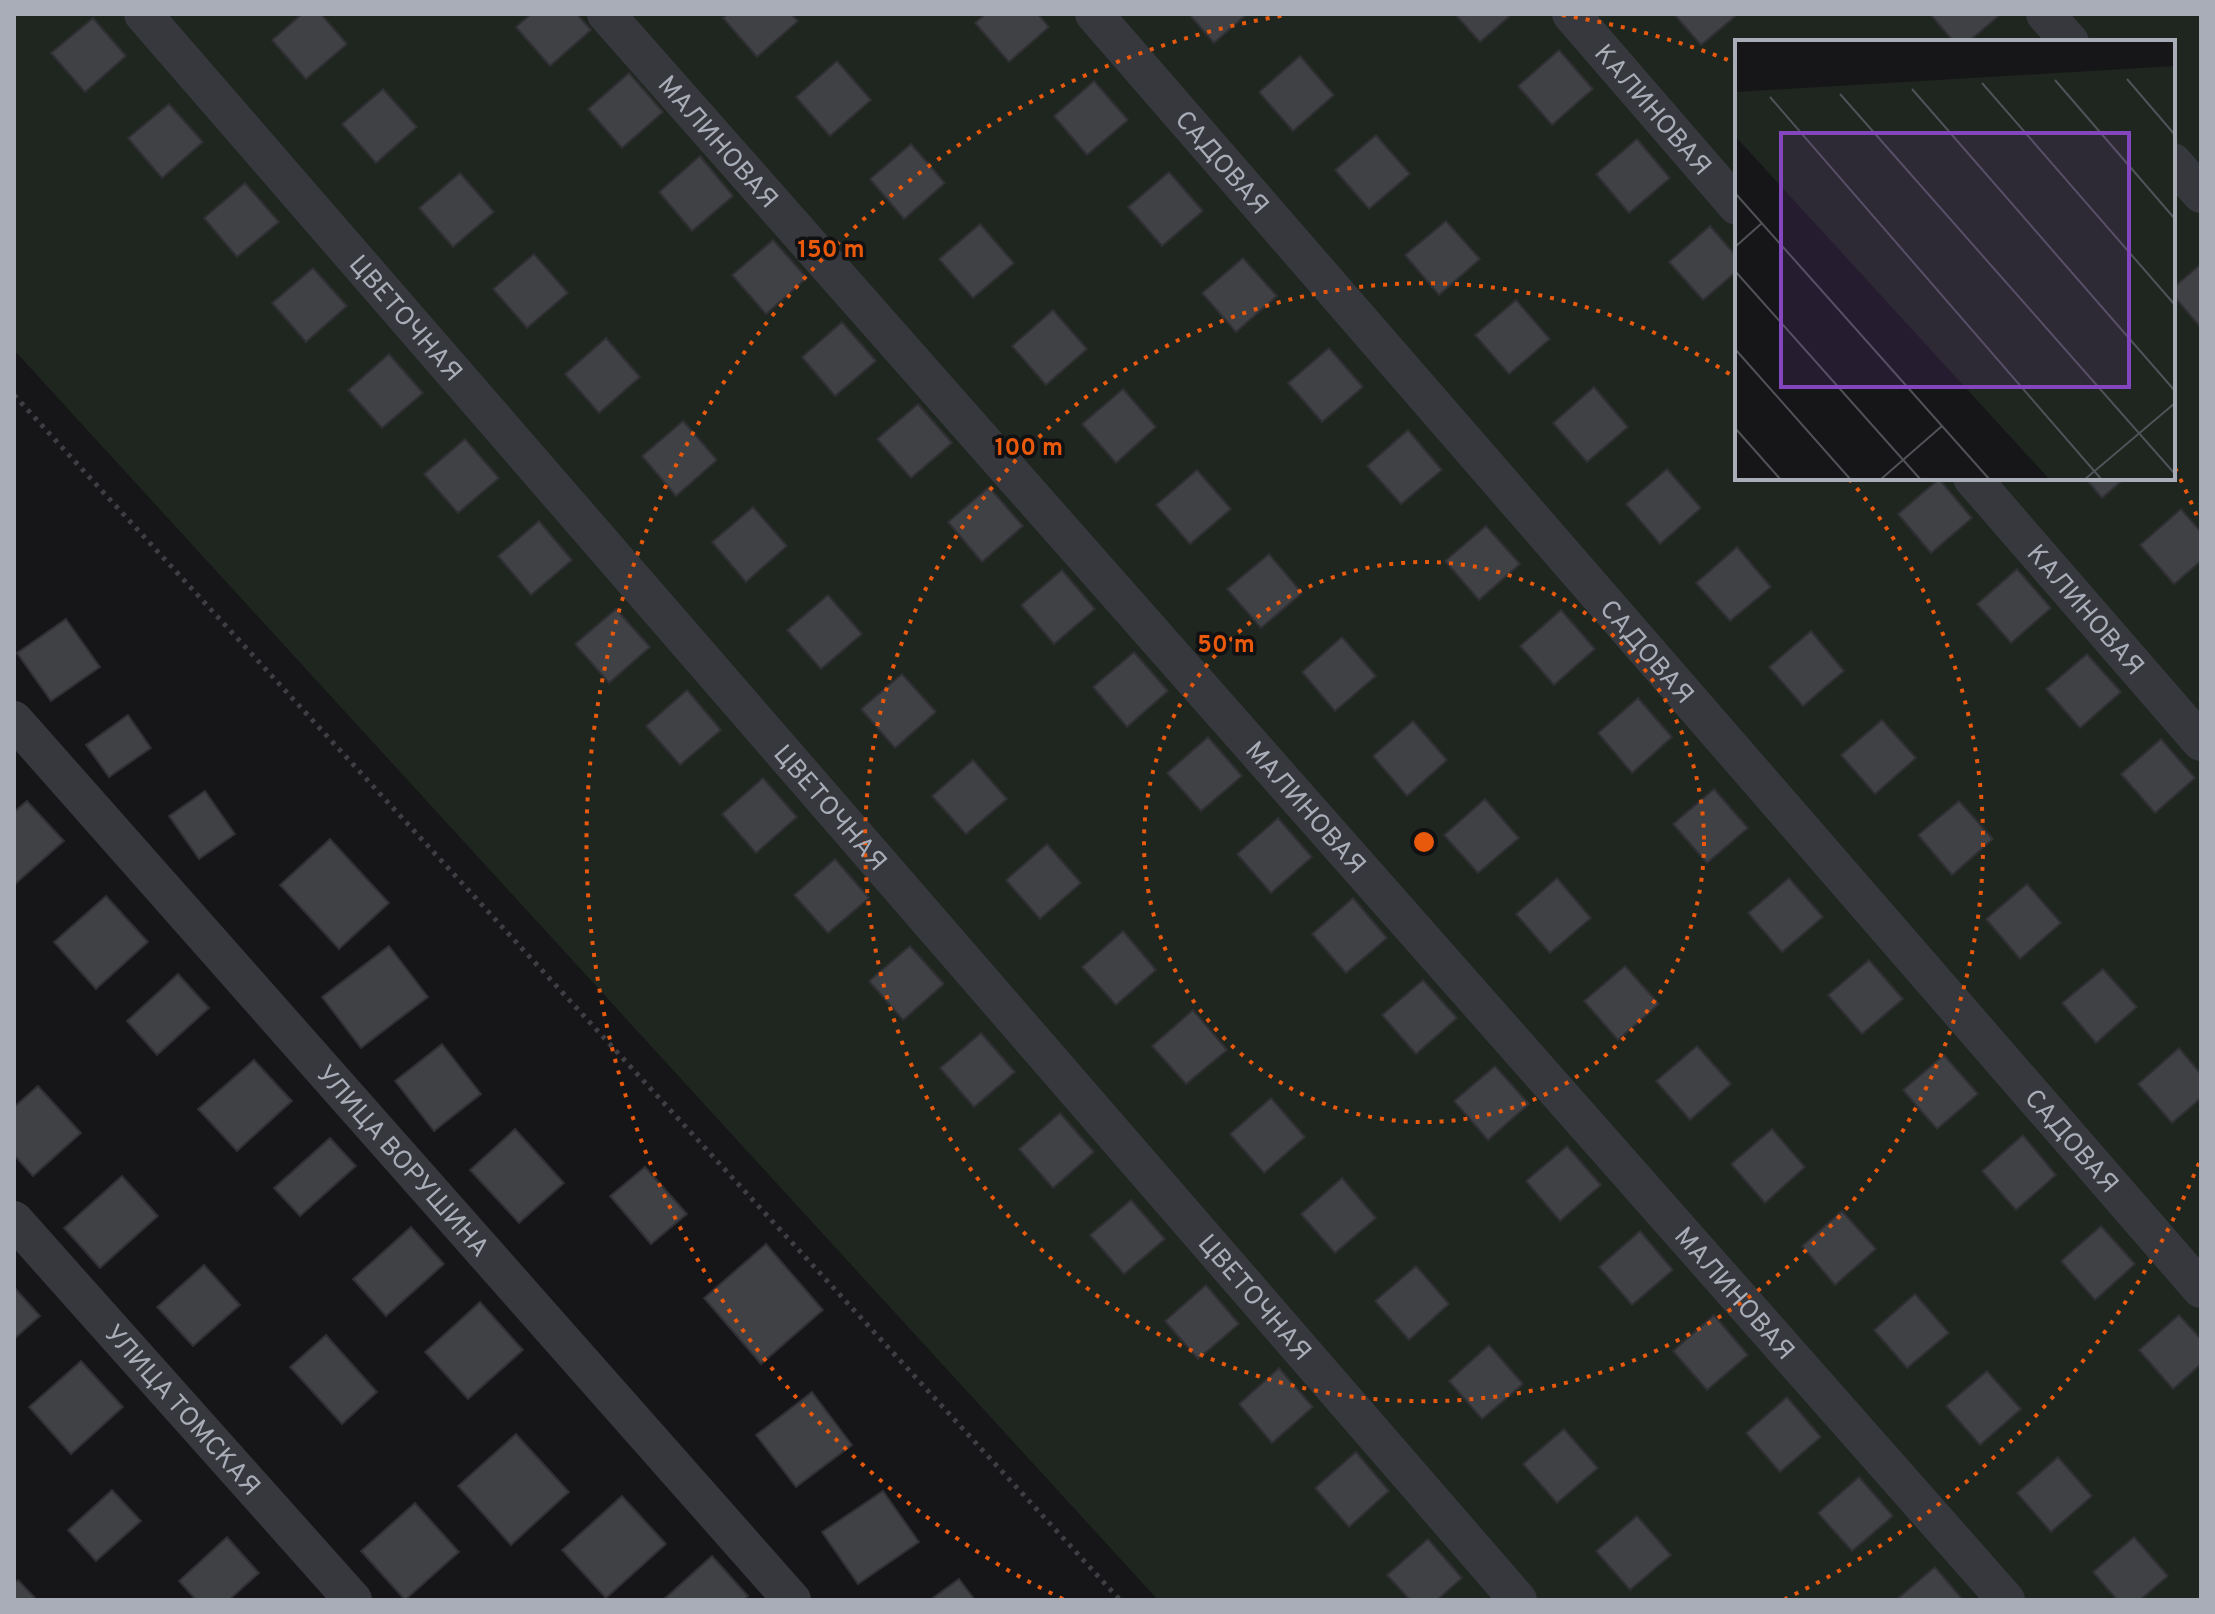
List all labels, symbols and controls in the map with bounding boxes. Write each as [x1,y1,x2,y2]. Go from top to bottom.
street label: КАЛИНОВАЯ [1586,38,1717,183]
inset map [1735,40,2175,480]
street label: МАЛИНОВАЯ [649,70,784,216]
street label: САДОВАЯ [1166,105,1275,223]
text: 150 m [797,236,865,266]
street label: ЦВЕТОЧНАЯ [341,249,468,390]
text: 100 m [995,434,1063,464]
street label: КАЛИНОВАЯ [2018,539,2150,683]
street label: САДОВАЯ [1591,594,1700,712]
text: 50 m [1197,631,1255,661]
street label: МАЛИНОВАЯ [1237,736,1372,882]
street label: ЦВЕТОЧНАЯ [765,739,893,879]
centre of rings [1410,828,1438,856]
street label: УЛИЦА ВОРУШИНА [308,1059,495,1265]
street label: САДОВАЯ [2016,1083,2125,1201]
street label: МАЛИНОВАЯ [1666,1221,1801,1368]
street label: ЦВЕТОЧНАЯ [1189,1228,1317,1369]
street label: УЛИЦА ТОМСКАЯ [96,1319,266,1504]

